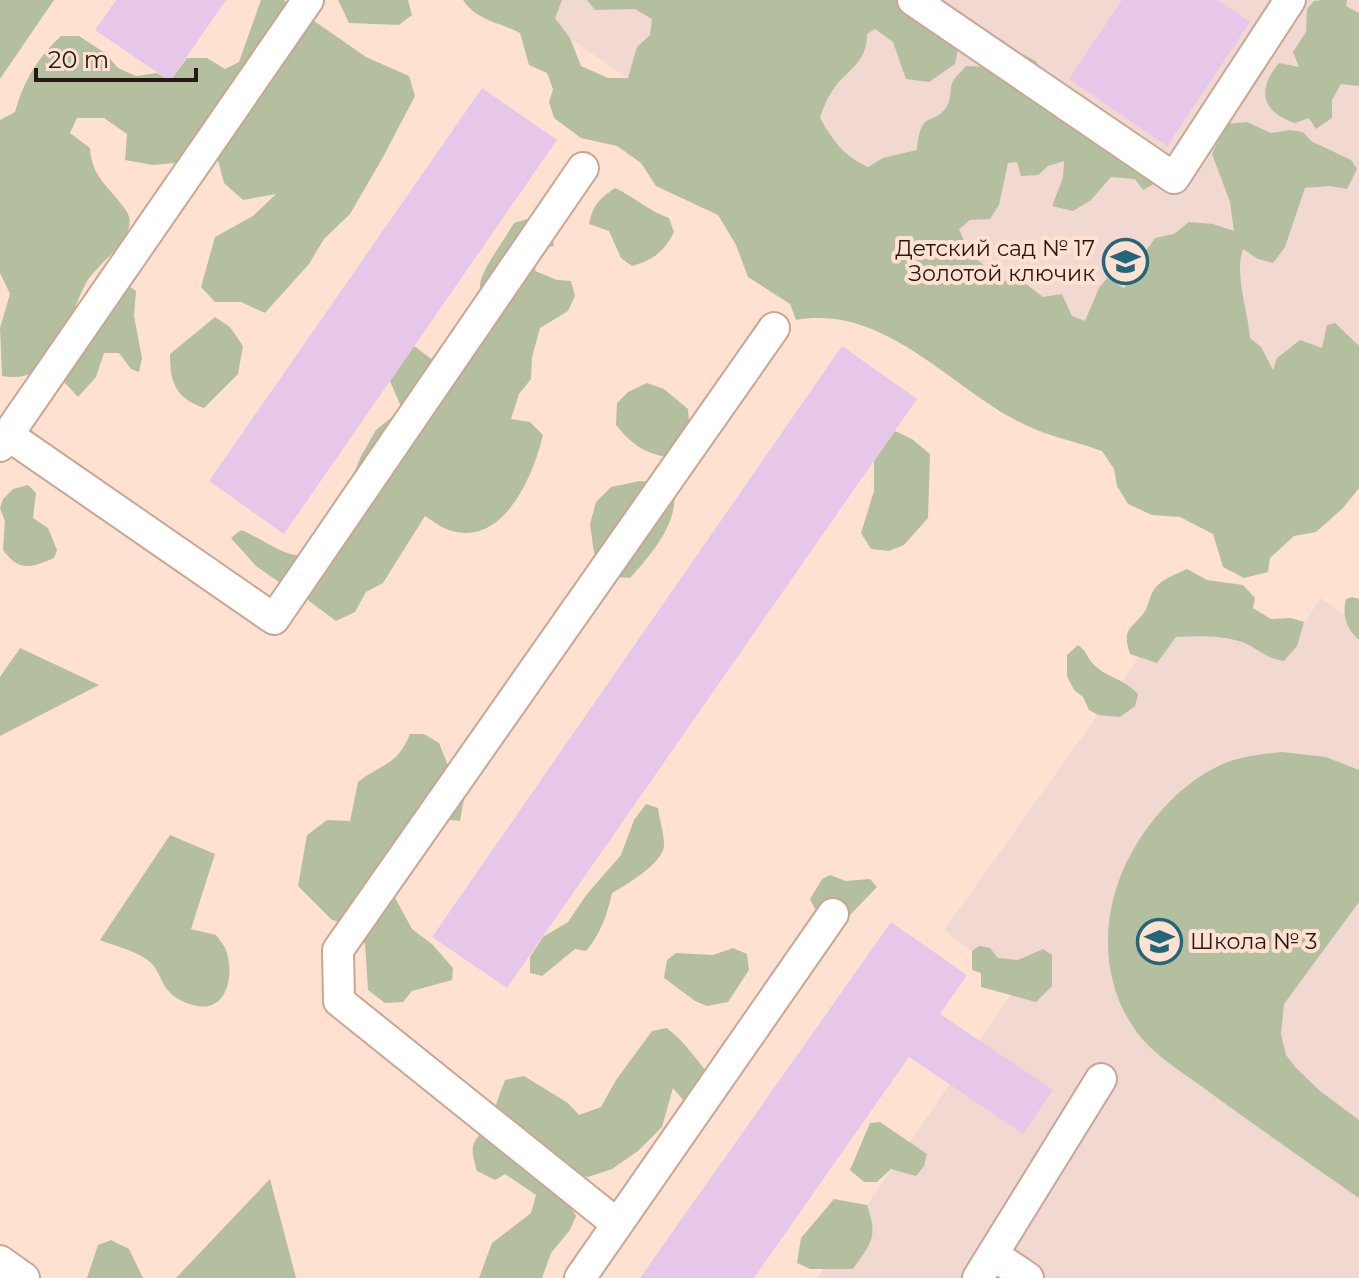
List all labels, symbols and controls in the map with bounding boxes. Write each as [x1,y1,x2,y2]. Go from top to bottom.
scale bar [36,32,196,82]
text: 20 m [48,45,109,74]
place label: Детский сад № 17 Золотой ключик [895,235,1095,287]
school or university icon: Детский сад № 17 Золотой ключик [1102,237,1150,285]
school or university icon: Школа № 3 [1135,917,1183,965]
place label: Школа № 3 [1190,928,1317,955]

